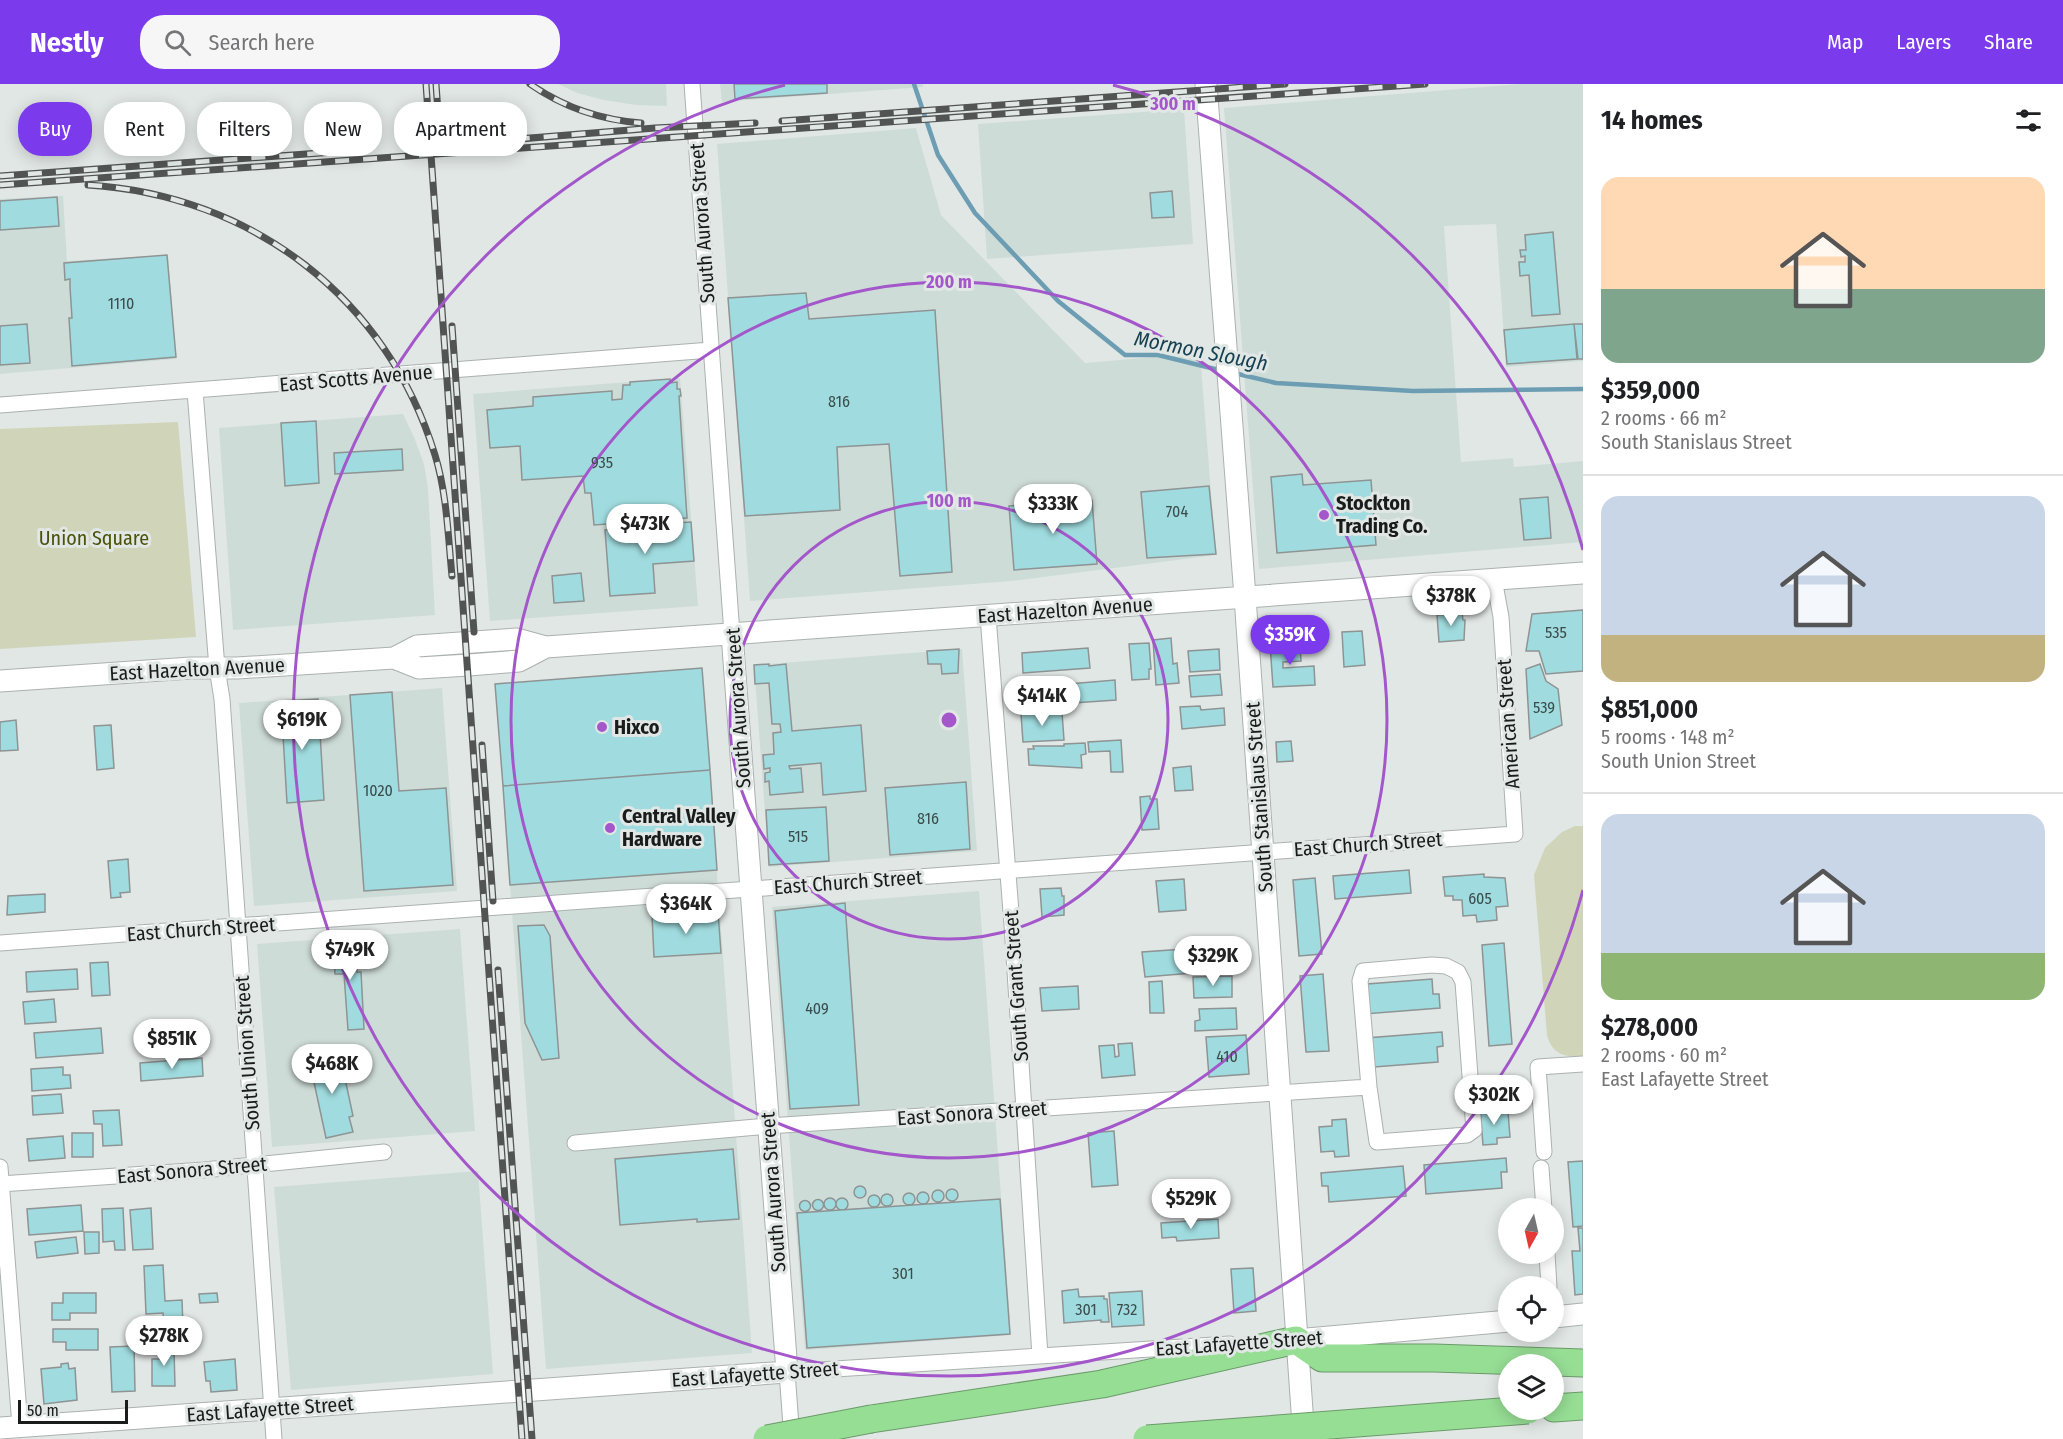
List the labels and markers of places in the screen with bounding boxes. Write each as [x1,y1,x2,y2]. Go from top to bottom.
pin: $333K [1011,484,1095,535]
place label: Stockton Trading Co. [1336,491,1428,538]
pin: $473K [603,504,687,555]
marker: Stockton Trading Co. [1317,508,1331,522]
pin: $378K [1409,576,1493,627]
pin: $359K [1248,615,1332,666]
pin: $414K [1000,676,1084,727]
pin: $619K [260,700,344,751]
centre of rings [939,710,959,730]
place label: Hixco [614,715,660,739]
marker: Hixco [595,720,609,734]
place label: Central Valley Hardware [622,804,736,851]
marker: Central Valley Hardware [603,821,617,835]
pin: $364K [644,884,728,935]
pin: $749K [308,930,392,981]
pin: $329K [1171,936,1255,987]
pin: $851K [130,1019,214,1070]
pin: $468K [290,1044,374,1095]
pin: $302K [1452,1075,1536,1126]
pin: $529K [1149,1179,1233,1230]
pin: $278K [122,1316,206,1367]

